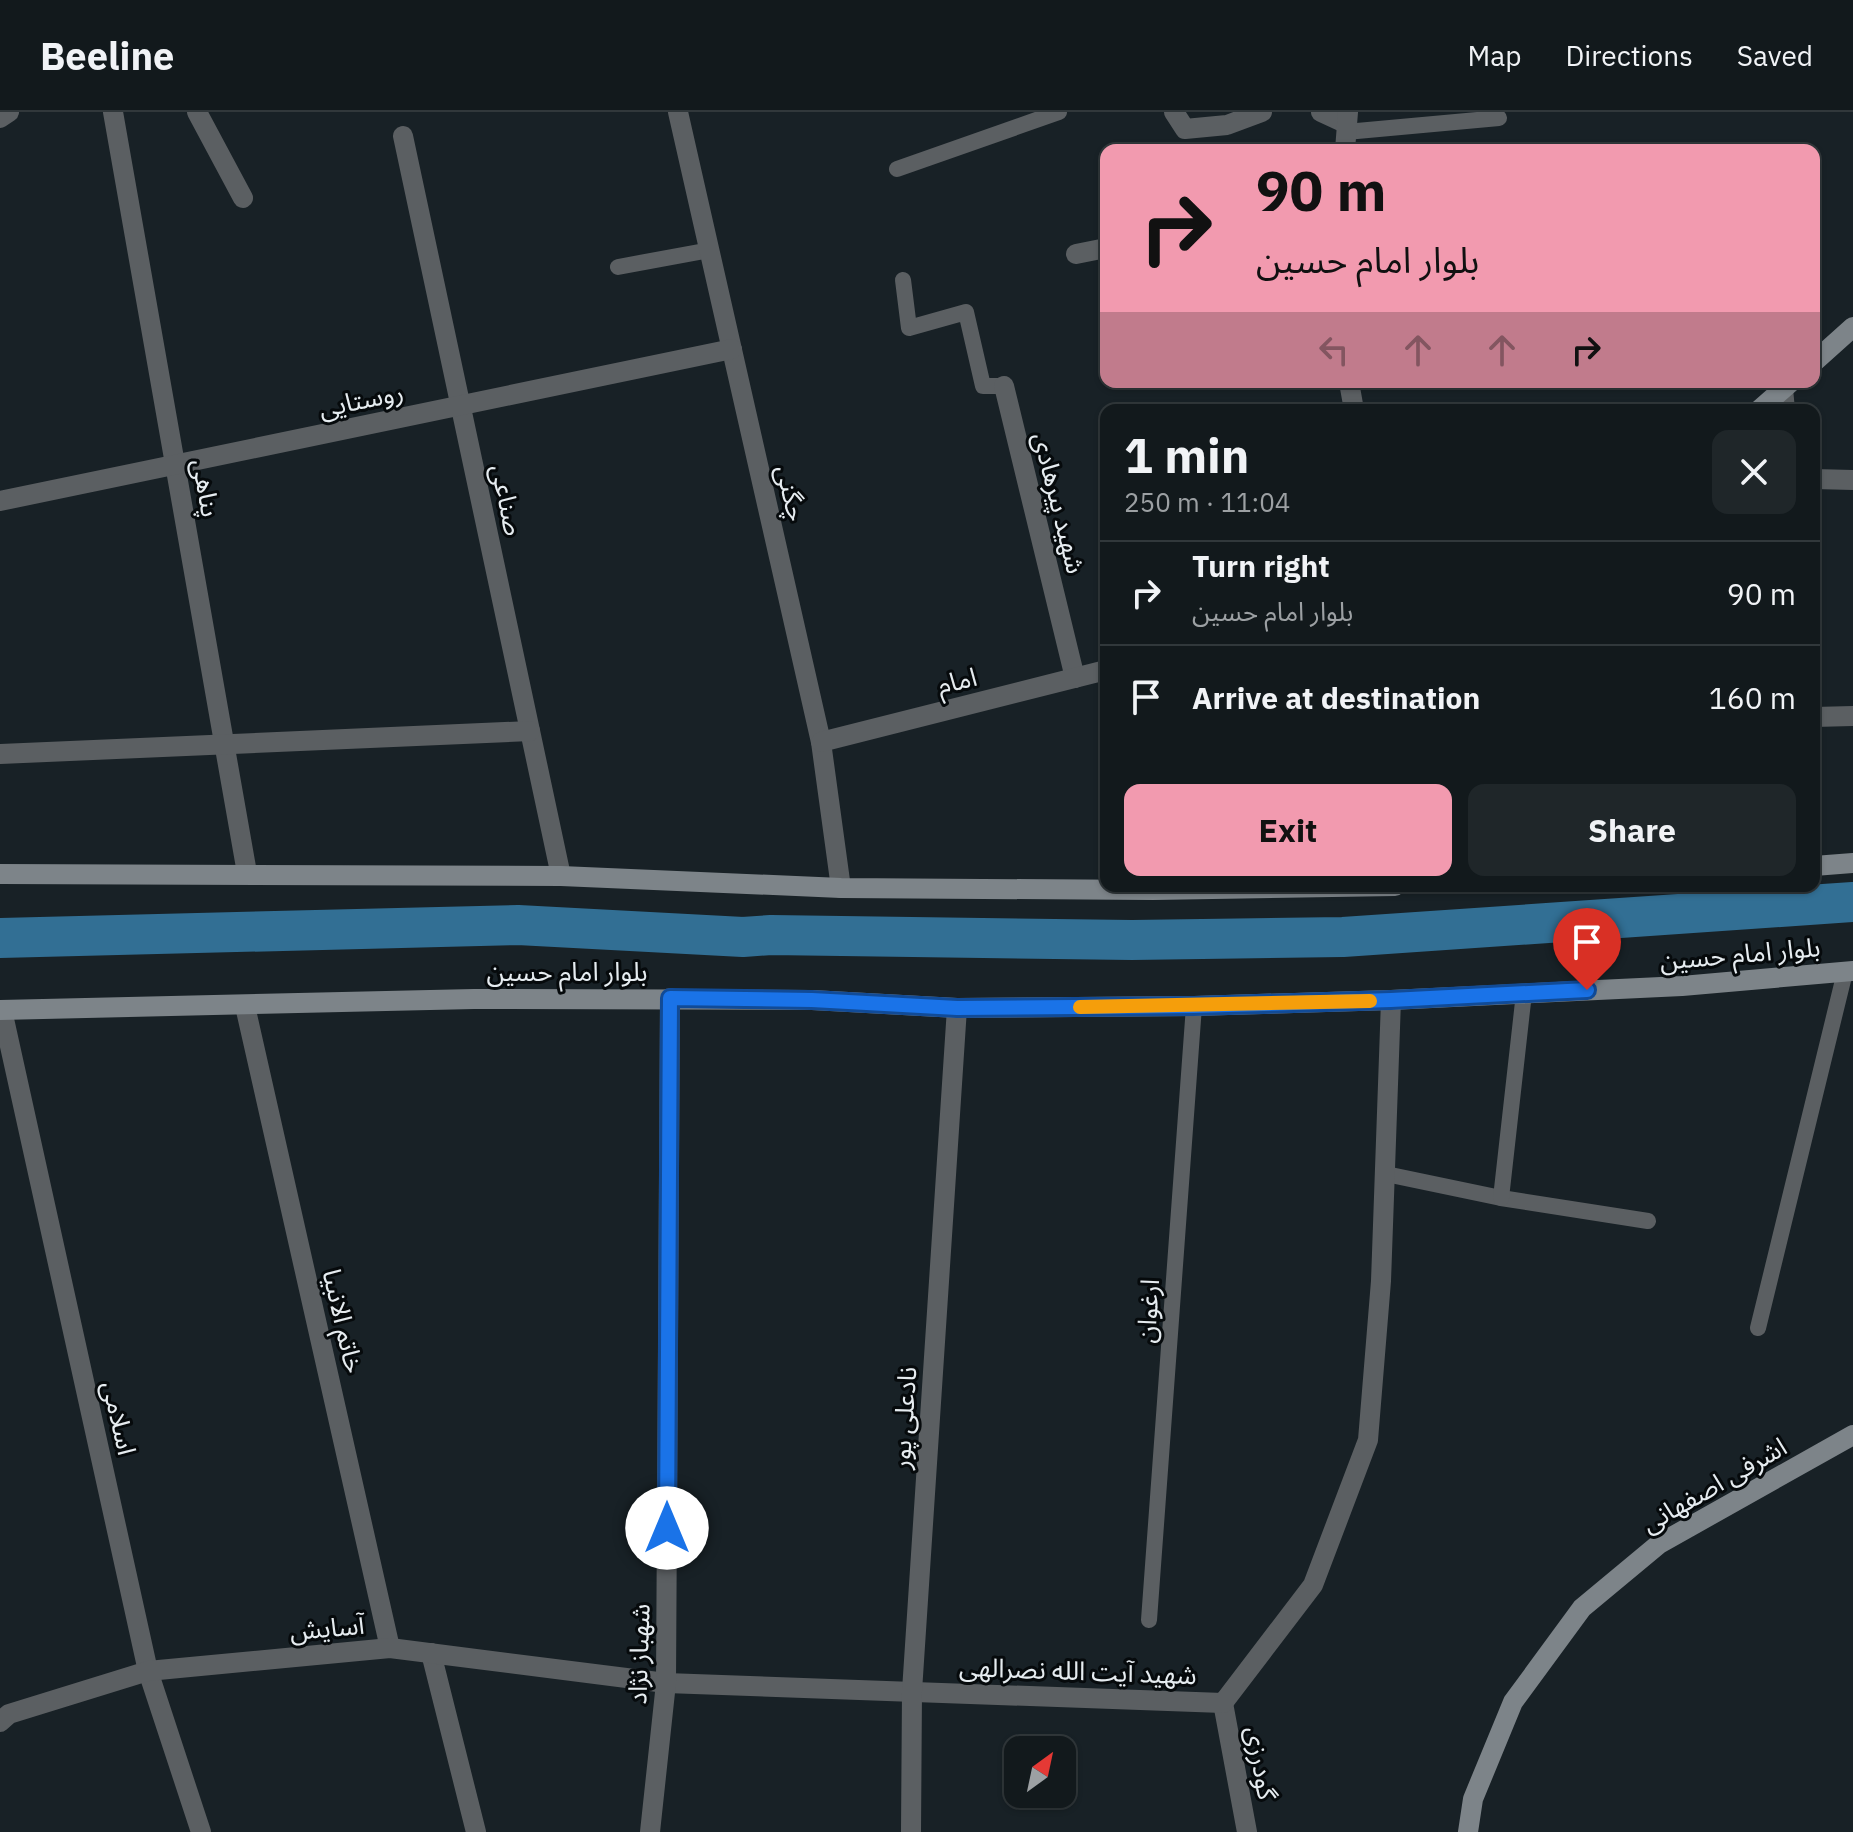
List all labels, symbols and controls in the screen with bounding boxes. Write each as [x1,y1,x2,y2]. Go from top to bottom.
text: Beeline [40,31,174,80]
text: Map [1467,37,1521,74]
text: Directions [1565,37,1693,74]
text: Saved [1737,37,1813,74]
text: 90 m [1256,154,1386,226]
icon: right [1124,176,1228,280]
text: بلوار امام حسین [1256,236,1479,283]
icon: left [1312,328,1356,372]
icon: ahead [1396,328,1440,372]
icon: ahead [1480,328,1524,372]
icon: right [1564,328,1608,372]
street label: روستایی [315,373,406,425]
text: 1 min [1124,424,1249,486]
street label: شهید پیرهادی [1025,428,1094,577]
button: close [1712,430,1796,514]
street label: پناهی [184,456,229,520]
street label: صناعی [484,461,532,539]
street label: چگنی [768,461,815,524]
text: 250 m · 11:04 [1124,485,1290,519]
text: Turn right [1192,546,1330,585]
icon: right [1124,571,1168,615]
text: 90 m [1727,574,1796,613]
text: بلوار امام حسین [1192,594,1353,628]
street label: امام [933,659,981,705]
icon: arrive [1124,675,1168,719]
text: Arrive at destination [1192,678,1480,717]
text: 160 m [1709,678,1796,717]
button: Exit [1124,784,1452,876]
button: Share [1468,784,1796,876]
pin [1553,908,1621,990]
icon: arrive [1565,920,1609,964]
street label: بلوار امام حسین [1658,929,1822,981]
street label: بلوار امام حسین [486,954,648,992]
street label: خاتم الانبیا [312,1265,372,1377]
street label: ارغوان [1128,1278,1166,1344]
street label: نادعلی پور [882,1366,925,1471]
street label: اسلامی [95,1377,145,1458]
street label: اشرفی اصفهانی [1635,1429,1792,1539]
position arrow [625,1486,709,1570]
street label: شهباز نژاد [619,1603,657,1705]
street label: آسایش [288,1607,367,1647]
street label: شهید آیت الله نصرالهی [959,1649,1197,1691]
street label: گودرزی [1239,1723,1285,1803]
north arrow [1004,1736,1076,1808]
map controls [1004,1736,1076,1808]

